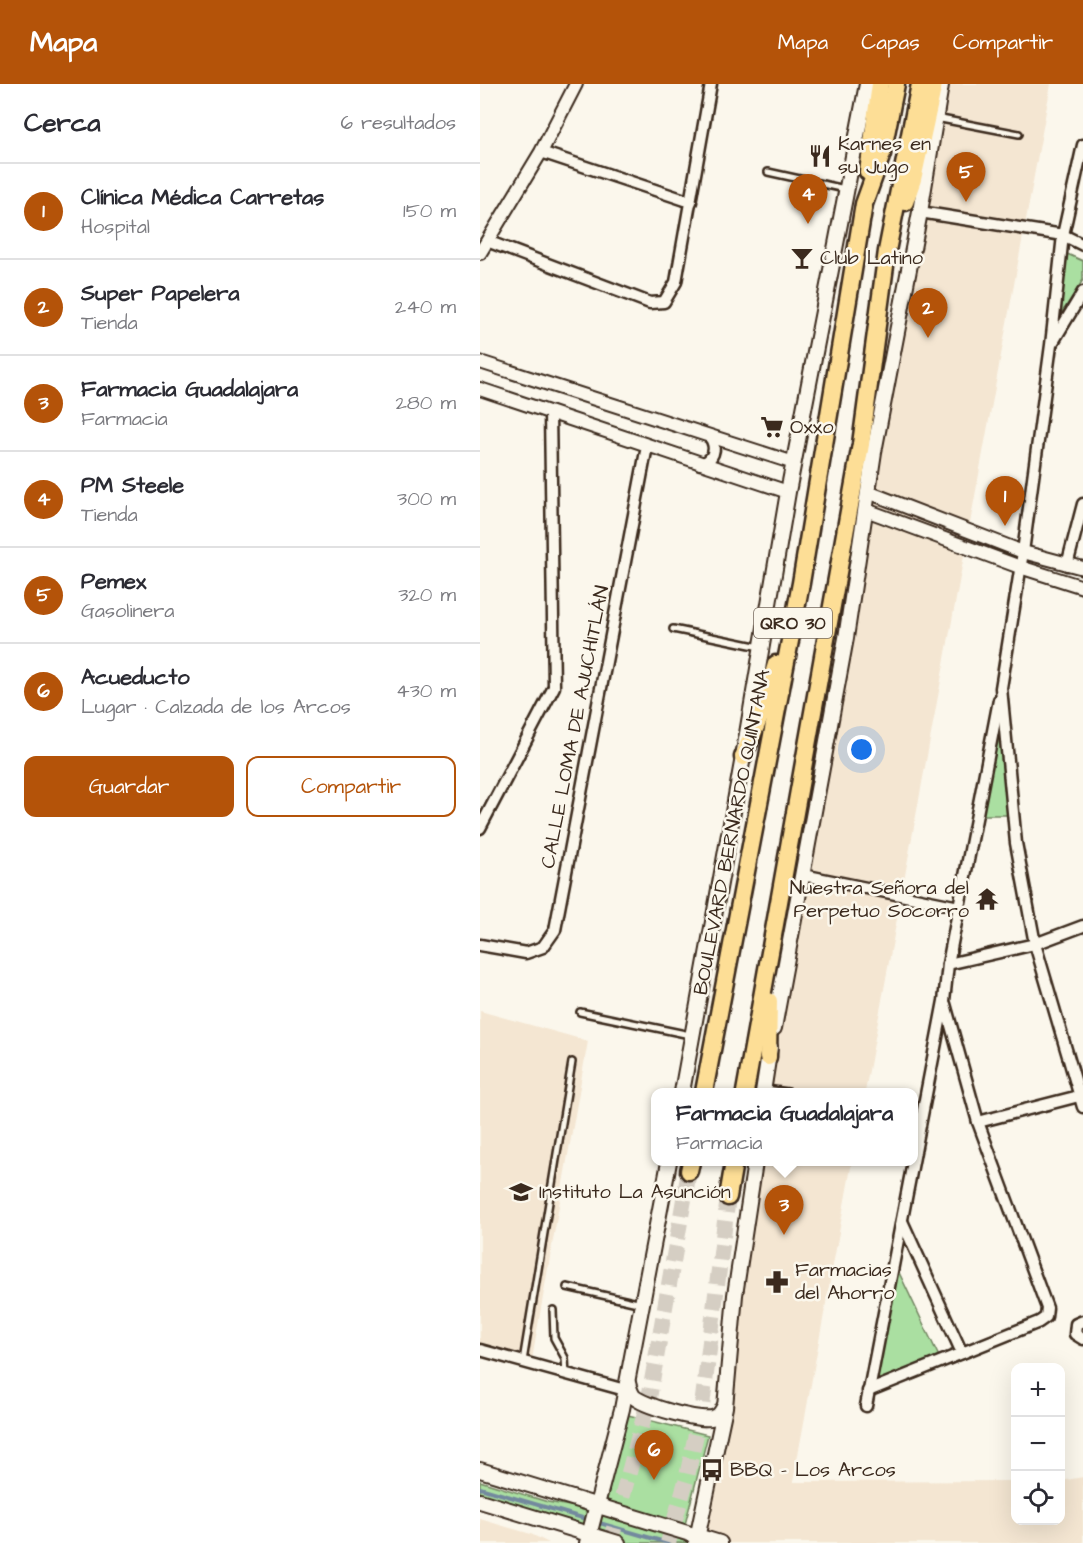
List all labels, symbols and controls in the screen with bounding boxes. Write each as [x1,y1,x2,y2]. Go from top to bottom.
text: Mapa [30,23,97,62]
text: Mapa [778,28,828,57]
text: Capas [861,28,920,57]
text: Compartir [953,28,1053,57]
text: Cerca [24,105,101,141]
text: 6 resultados [340,109,456,137]
place label: Karnes en su Jugo [838,130,931,182]
restaurant icon: Karnes en su Jugo [807,143,833,169]
pin: 5 [946,152,986,202]
pin: 4 [788,174,828,224]
text: Clínica Médica Carretas [81,182,324,213]
text: 1 [42,197,45,225]
text: 150 m [403,197,456,225]
text: Hospital [81,213,150,241]
place label: Club Latino [820,244,923,272]
bar icon: Club Latino [789,245,815,271]
text: Super Papelera [81,278,239,309]
pin: 2 [908,288,948,338]
text: 2 [38,293,49,321]
text: 240 m [395,293,456,321]
text: Tienda [81,309,138,337]
text: Farmacia Guadalajara [81,374,298,405]
text: 3 [38,389,49,417]
text: 280 m [395,389,456,417]
text: Farmacia [81,405,168,433]
place label: Oxxo [790,413,833,441]
supermarket icon: Oxxo [759,414,785,440]
text: PM Steele [81,470,184,501]
pin: 1 [986,476,1024,526]
text: 4 [37,485,50,513]
text: 300 m [397,485,456,513]
text: Tienda [81,501,138,529]
text: Pemex [81,566,146,597]
text: 5 [36,581,51,609]
text: 320 m [398,581,456,609]
street label: CALLE LOMA DE AJUCHITLÁN [534,583,616,871]
text: Gasolinera [81,597,175,625]
road number: QRO 30 [754,608,832,638]
text: Acueducto [81,662,190,693]
street label: BOULEVARD BERNARDO QUINTANA [687,667,777,997]
text: 6 [37,677,50,705]
text: 430 m [396,677,456,705]
text: Lugar · Calzada de los Arcos [81,693,351,721]
your location [847,735,876,764]
button: Guardar [24,756,234,817]
button: Compartir [246,756,456,817]
place label: Nuestra Señora del Perpetuo Socorro [790,874,969,925]
temple icon: Nuestra Señora del Perpetuo Socorro [974,886,1000,912]
popup [651,1088,918,1166]
text: Farmacia Guadalajara [676,1098,893,1129]
text: Farmacia [676,1129,763,1157]
place label: Instituto La Asunción [539,1178,731,1206]
school or university icon: Instituto La Asunción [508,1179,534,1205]
pin: 3 [764,1186,804,1235]
place label: Farmacias del Ahorro [795,1256,895,1307]
pharmacy icon: Farmacias del Ahorro [764,1269,790,1295]
map controls [1011,1363,1065,1525]
button: + [1011,1363,1065,1417]
button: − [1011,1417,1065,1471]
pin: 6 [634,1430,674,1480]
place label: BBQ - Los Arcos [730,1456,896,1484]
bus stop icon: BBQ - Los Arcos [699,1457,725,1483]
button: locate [1011,1471,1065,1525]

